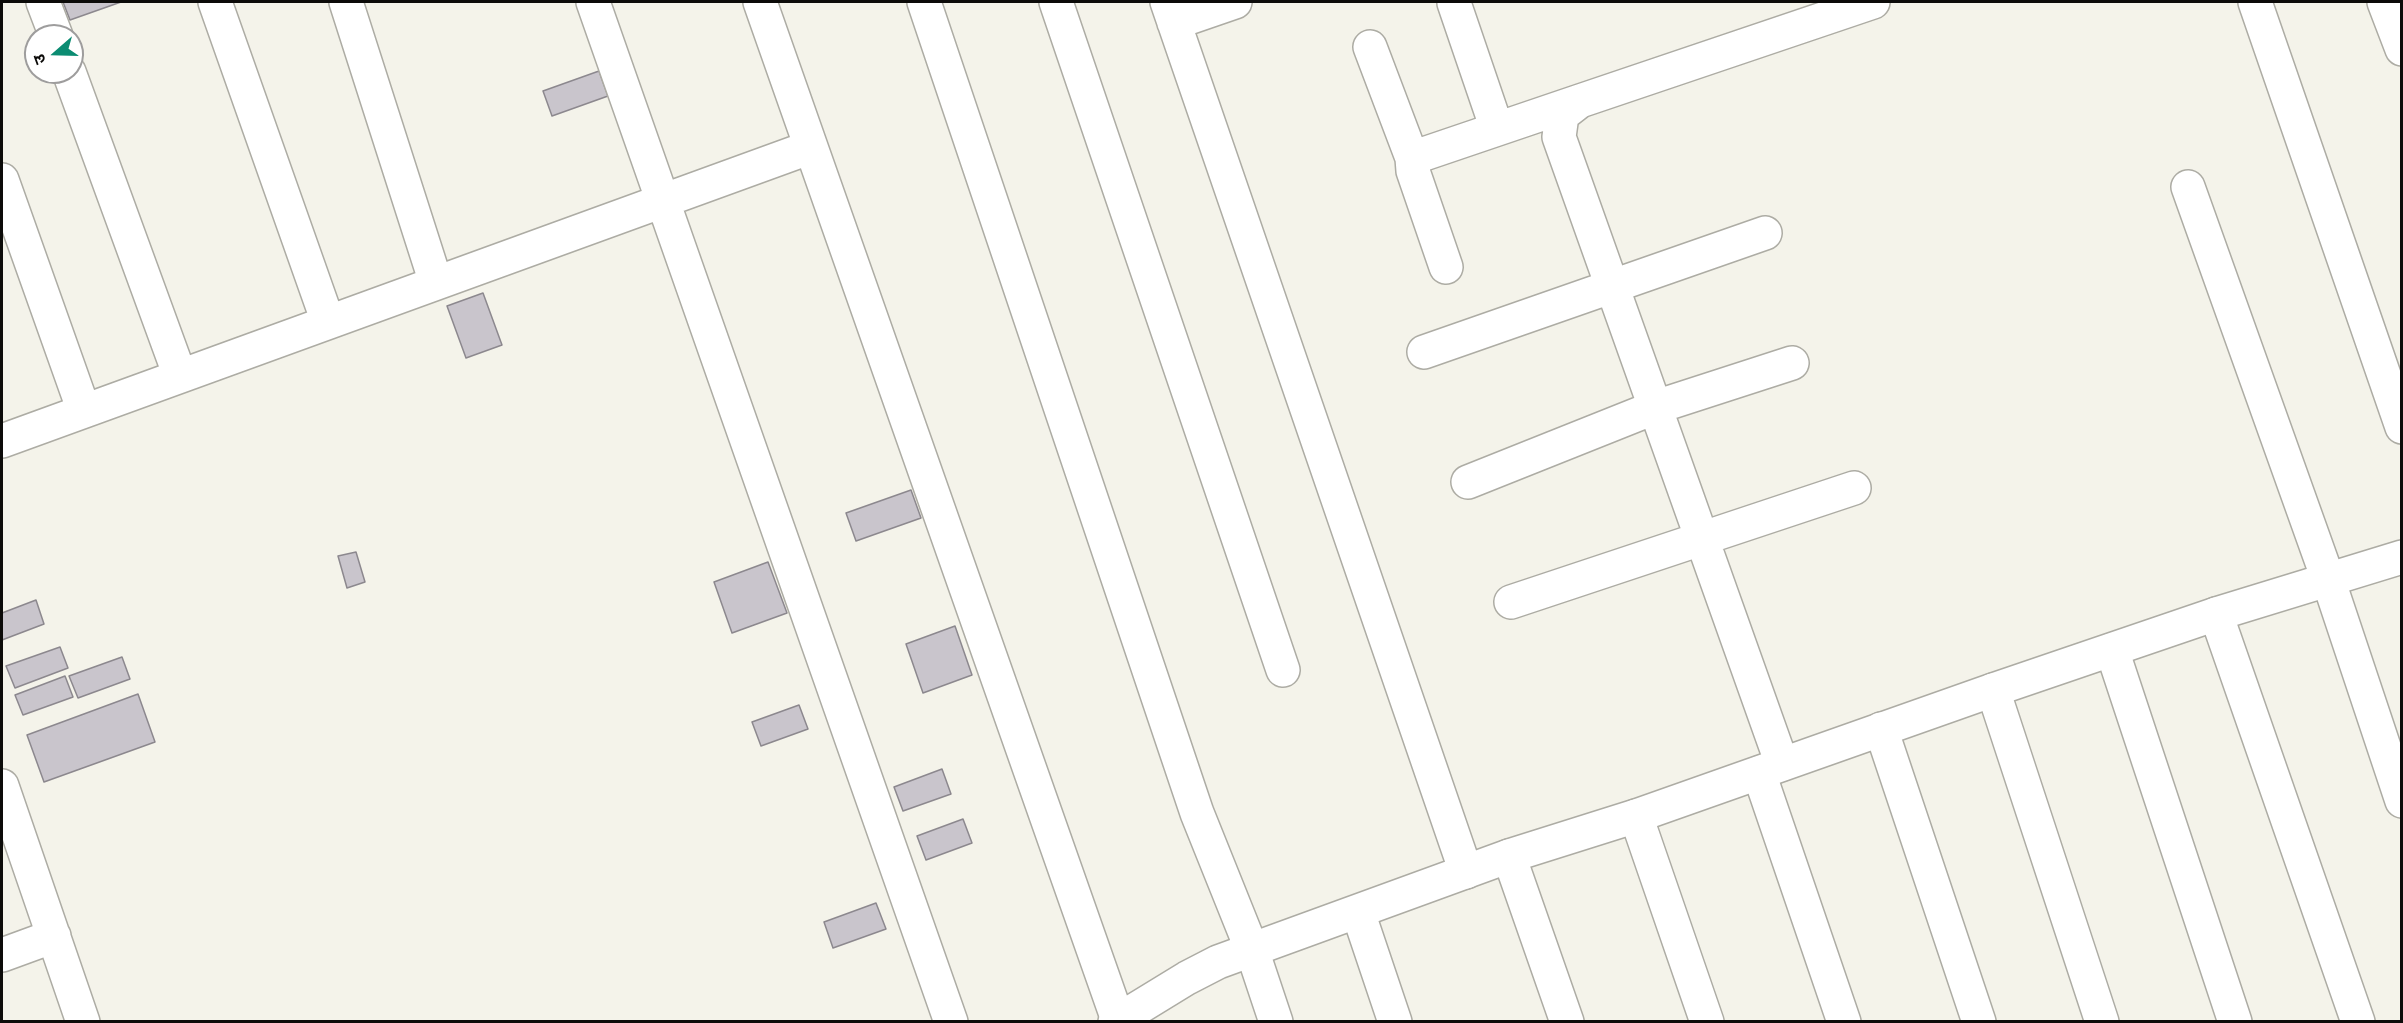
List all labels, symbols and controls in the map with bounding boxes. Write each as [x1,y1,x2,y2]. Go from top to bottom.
north arrow [24,24,84,84]
text: उ [28,52,50,67]

